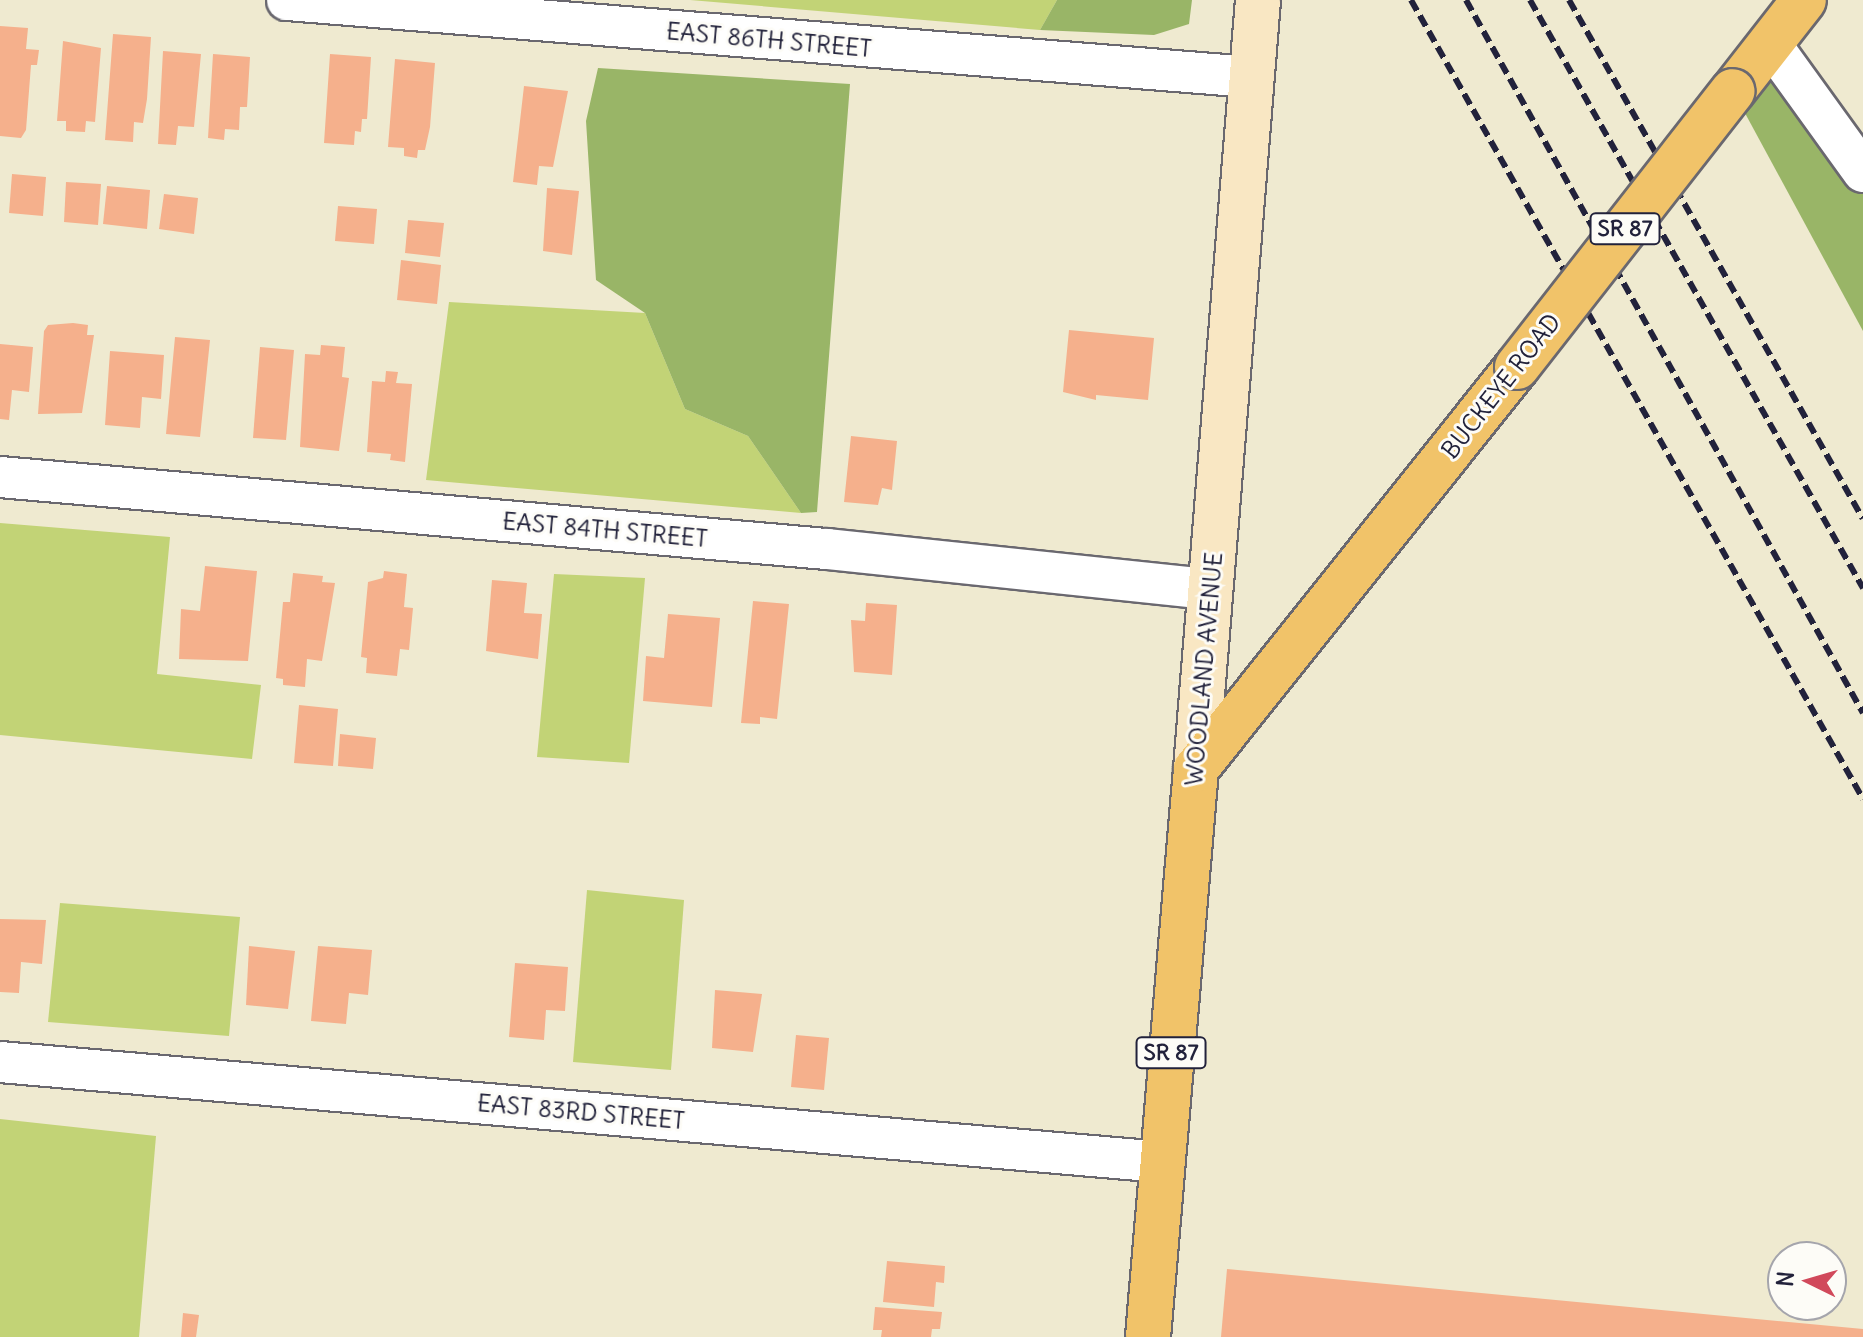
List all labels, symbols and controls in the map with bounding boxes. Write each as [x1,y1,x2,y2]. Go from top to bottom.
street label: EAST 86TH STREET [665,17,873,63]
road number: SR 87 [1589,211,1661,247]
street label: BUCKEYE ROAD [1435,308,1567,464]
street label: EAST 84TH STREET [501,507,709,553]
street label: WOODLAND AVENUE [1179,551,1229,787]
road number: SR 87 [1135,1035,1207,1071]
street label: EAST 83RD STREET [476,1089,686,1135]
north arrow [1767,1241,1847,1321]
text: N [1770,1270,1800,1288]

